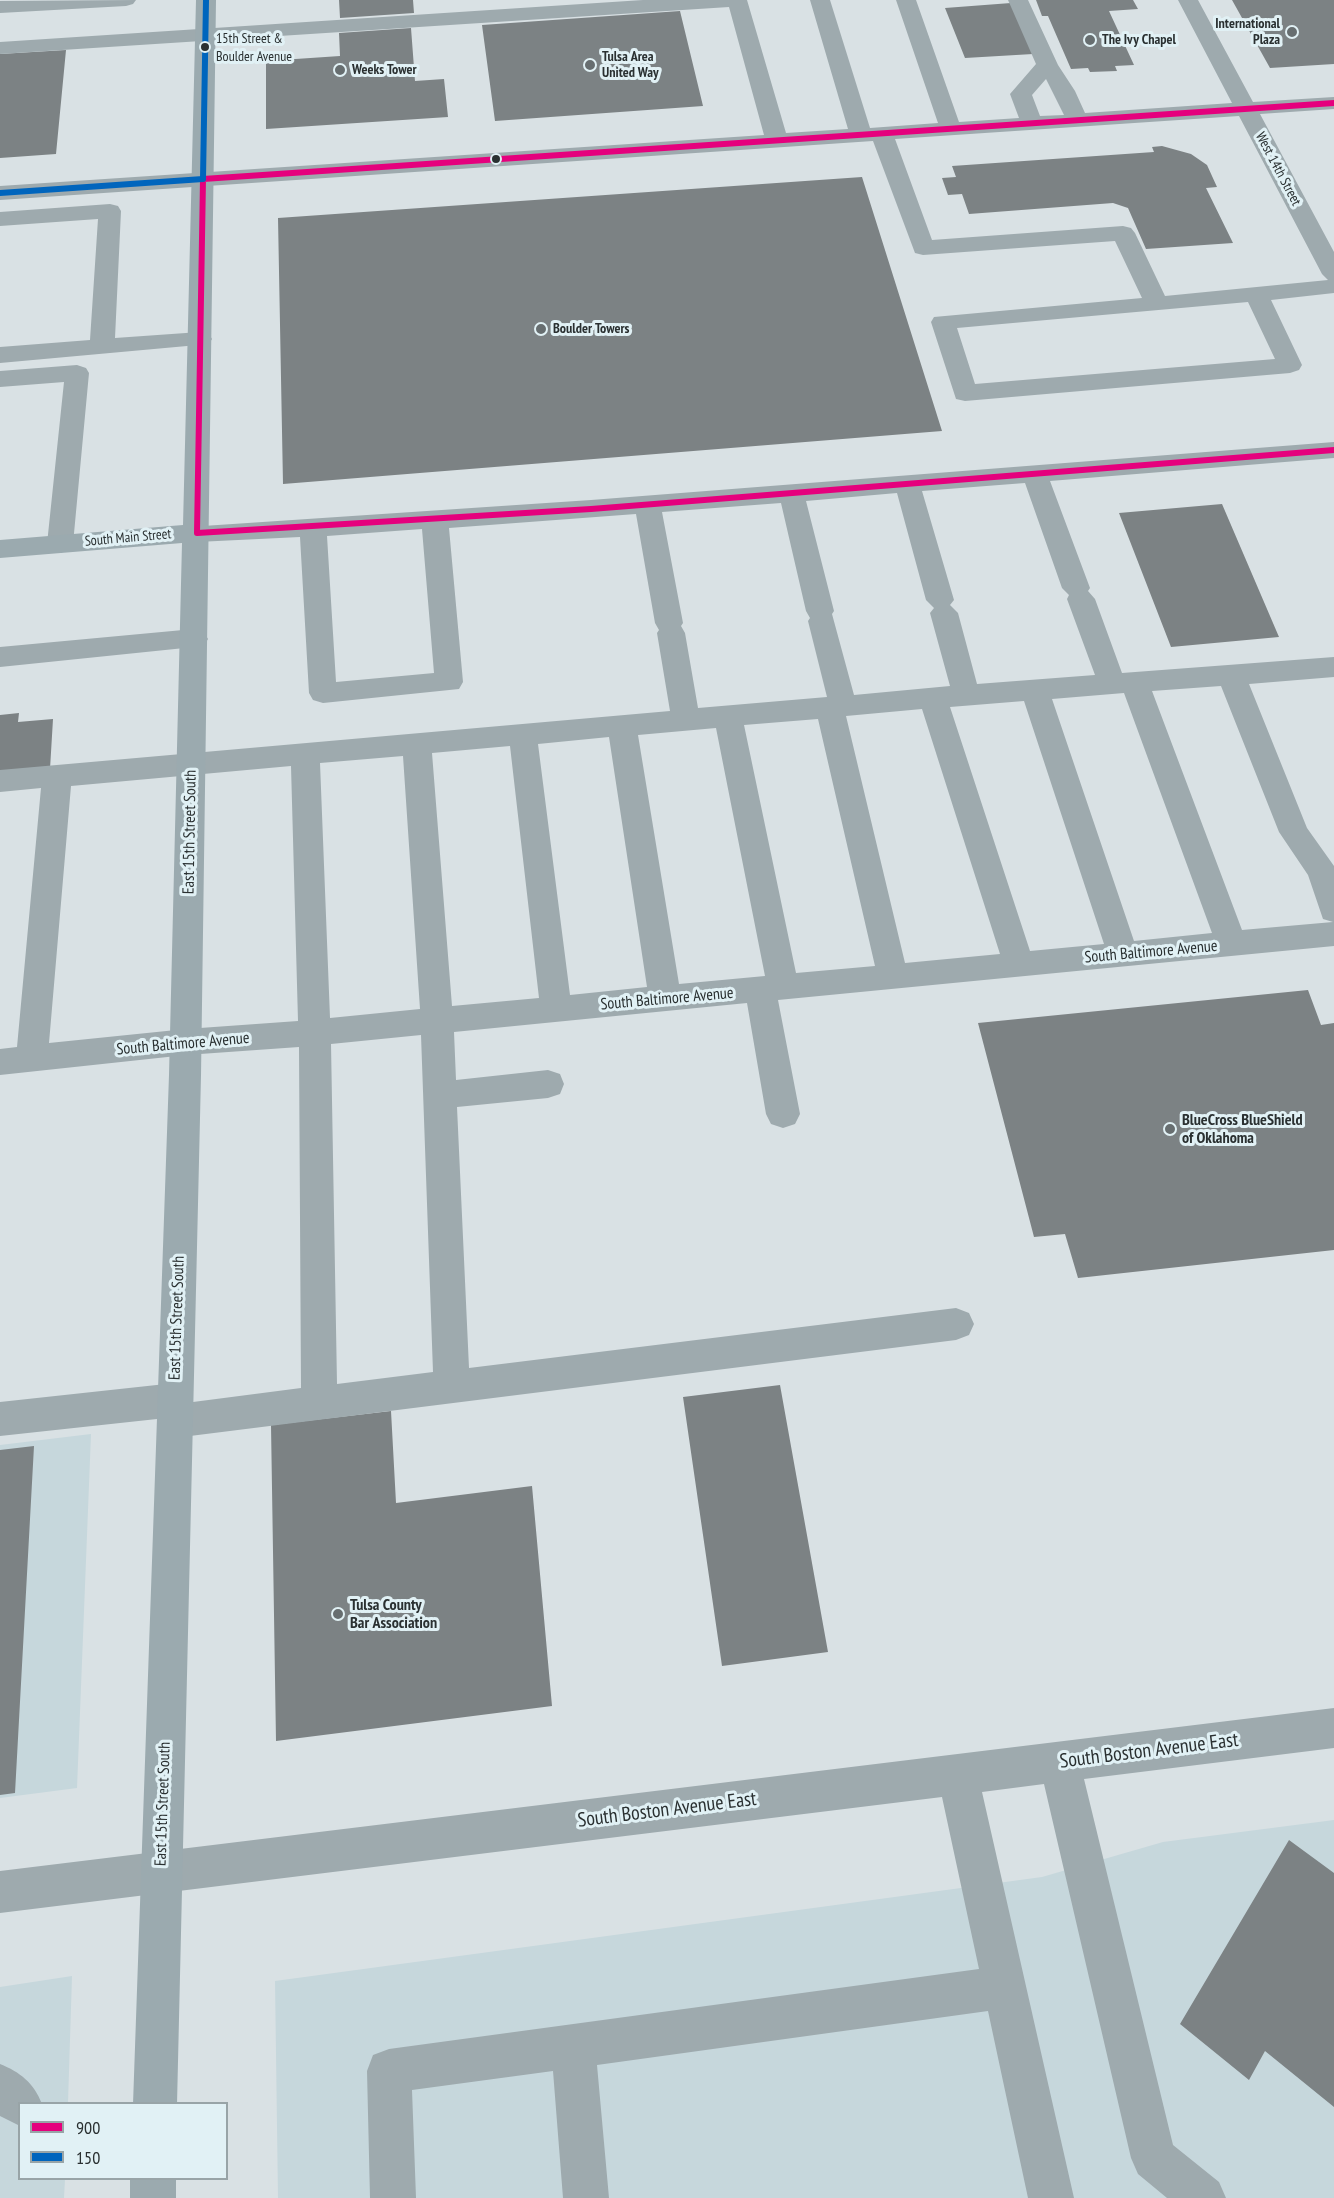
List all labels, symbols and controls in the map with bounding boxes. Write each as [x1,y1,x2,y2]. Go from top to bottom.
place label: International Plaza [1215,16,1280,48]
marker: International Plaza [1285,25,1299,39]
place label: 15th Street & Boulder Avenue [216,31,292,63]
place label: The Ivy Chapel [1102,32,1176,48]
marker: The Ivy Chapel [1083,33,1097,47]
marker: 15th Street & Boulder Avenue [199,41,211,53]
place label: Tulsa Area United Way [602,49,659,82]
marker: Tulsa Area United Way [583,58,597,72]
place label: Weeks Tower [352,62,417,78]
marker: Weeks Tower [333,63,347,77]
street label: West 14th Street [1252,129,1304,209]
unlabelled marker [490,153,502,165]
place label: Boulder Towers [553,321,629,337]
marker: Boulder Towers [534,322,548,336]
street label: South Main Street [84,526,172,550]
street label: East 15th Street South [179,770,201,894]
street label: South Baltimore Avenue [1084,937,1218,967]
street label: South Baltimore Avenue [600,984,734,1014]
street label: South Baltimore Avenue [116,1029,250,1059]
place label: BlueCross BlueShield of Oklahoma [1182,1110,1303,1148]
marker: BlueCross BlueShield of Oklahoma [1163,1122,1177,1136]
street label: East 15th Street South [165,1256,189,1380]
place label: Tulsa County Bar Association [350,1595,437,1633]
marker: Tulsa County Bar Association [331,1607,345,1621]
street label: South Boston Avenue East [1058,1728,1240,1774]
street label: East 15th Street South [151,1742,175,1866]
street label: South Boston Avenue East [576,1787,758,1833]
legend [18,2102,228,2180]
text: 900 [76,2116,100,2139]
text: 150 [76,2146,100,2169]

